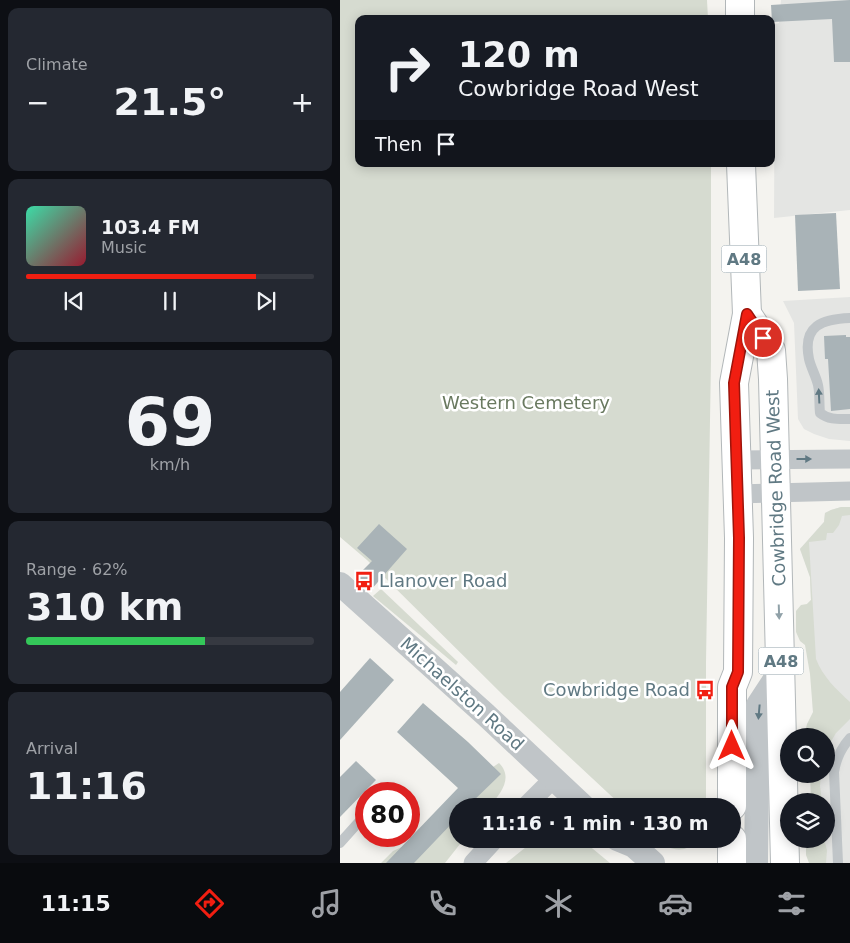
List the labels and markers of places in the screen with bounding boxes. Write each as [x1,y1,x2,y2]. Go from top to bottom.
pin [742,317,784,359]
bus stop icon: Llanover Road [353,570,375,592]
place label: Llanover Road [379,570,508,591]
place label: Cowbridge Road [543,679,690,700]
bus stop icon: Cowbridge Road [694,679,716,701]

